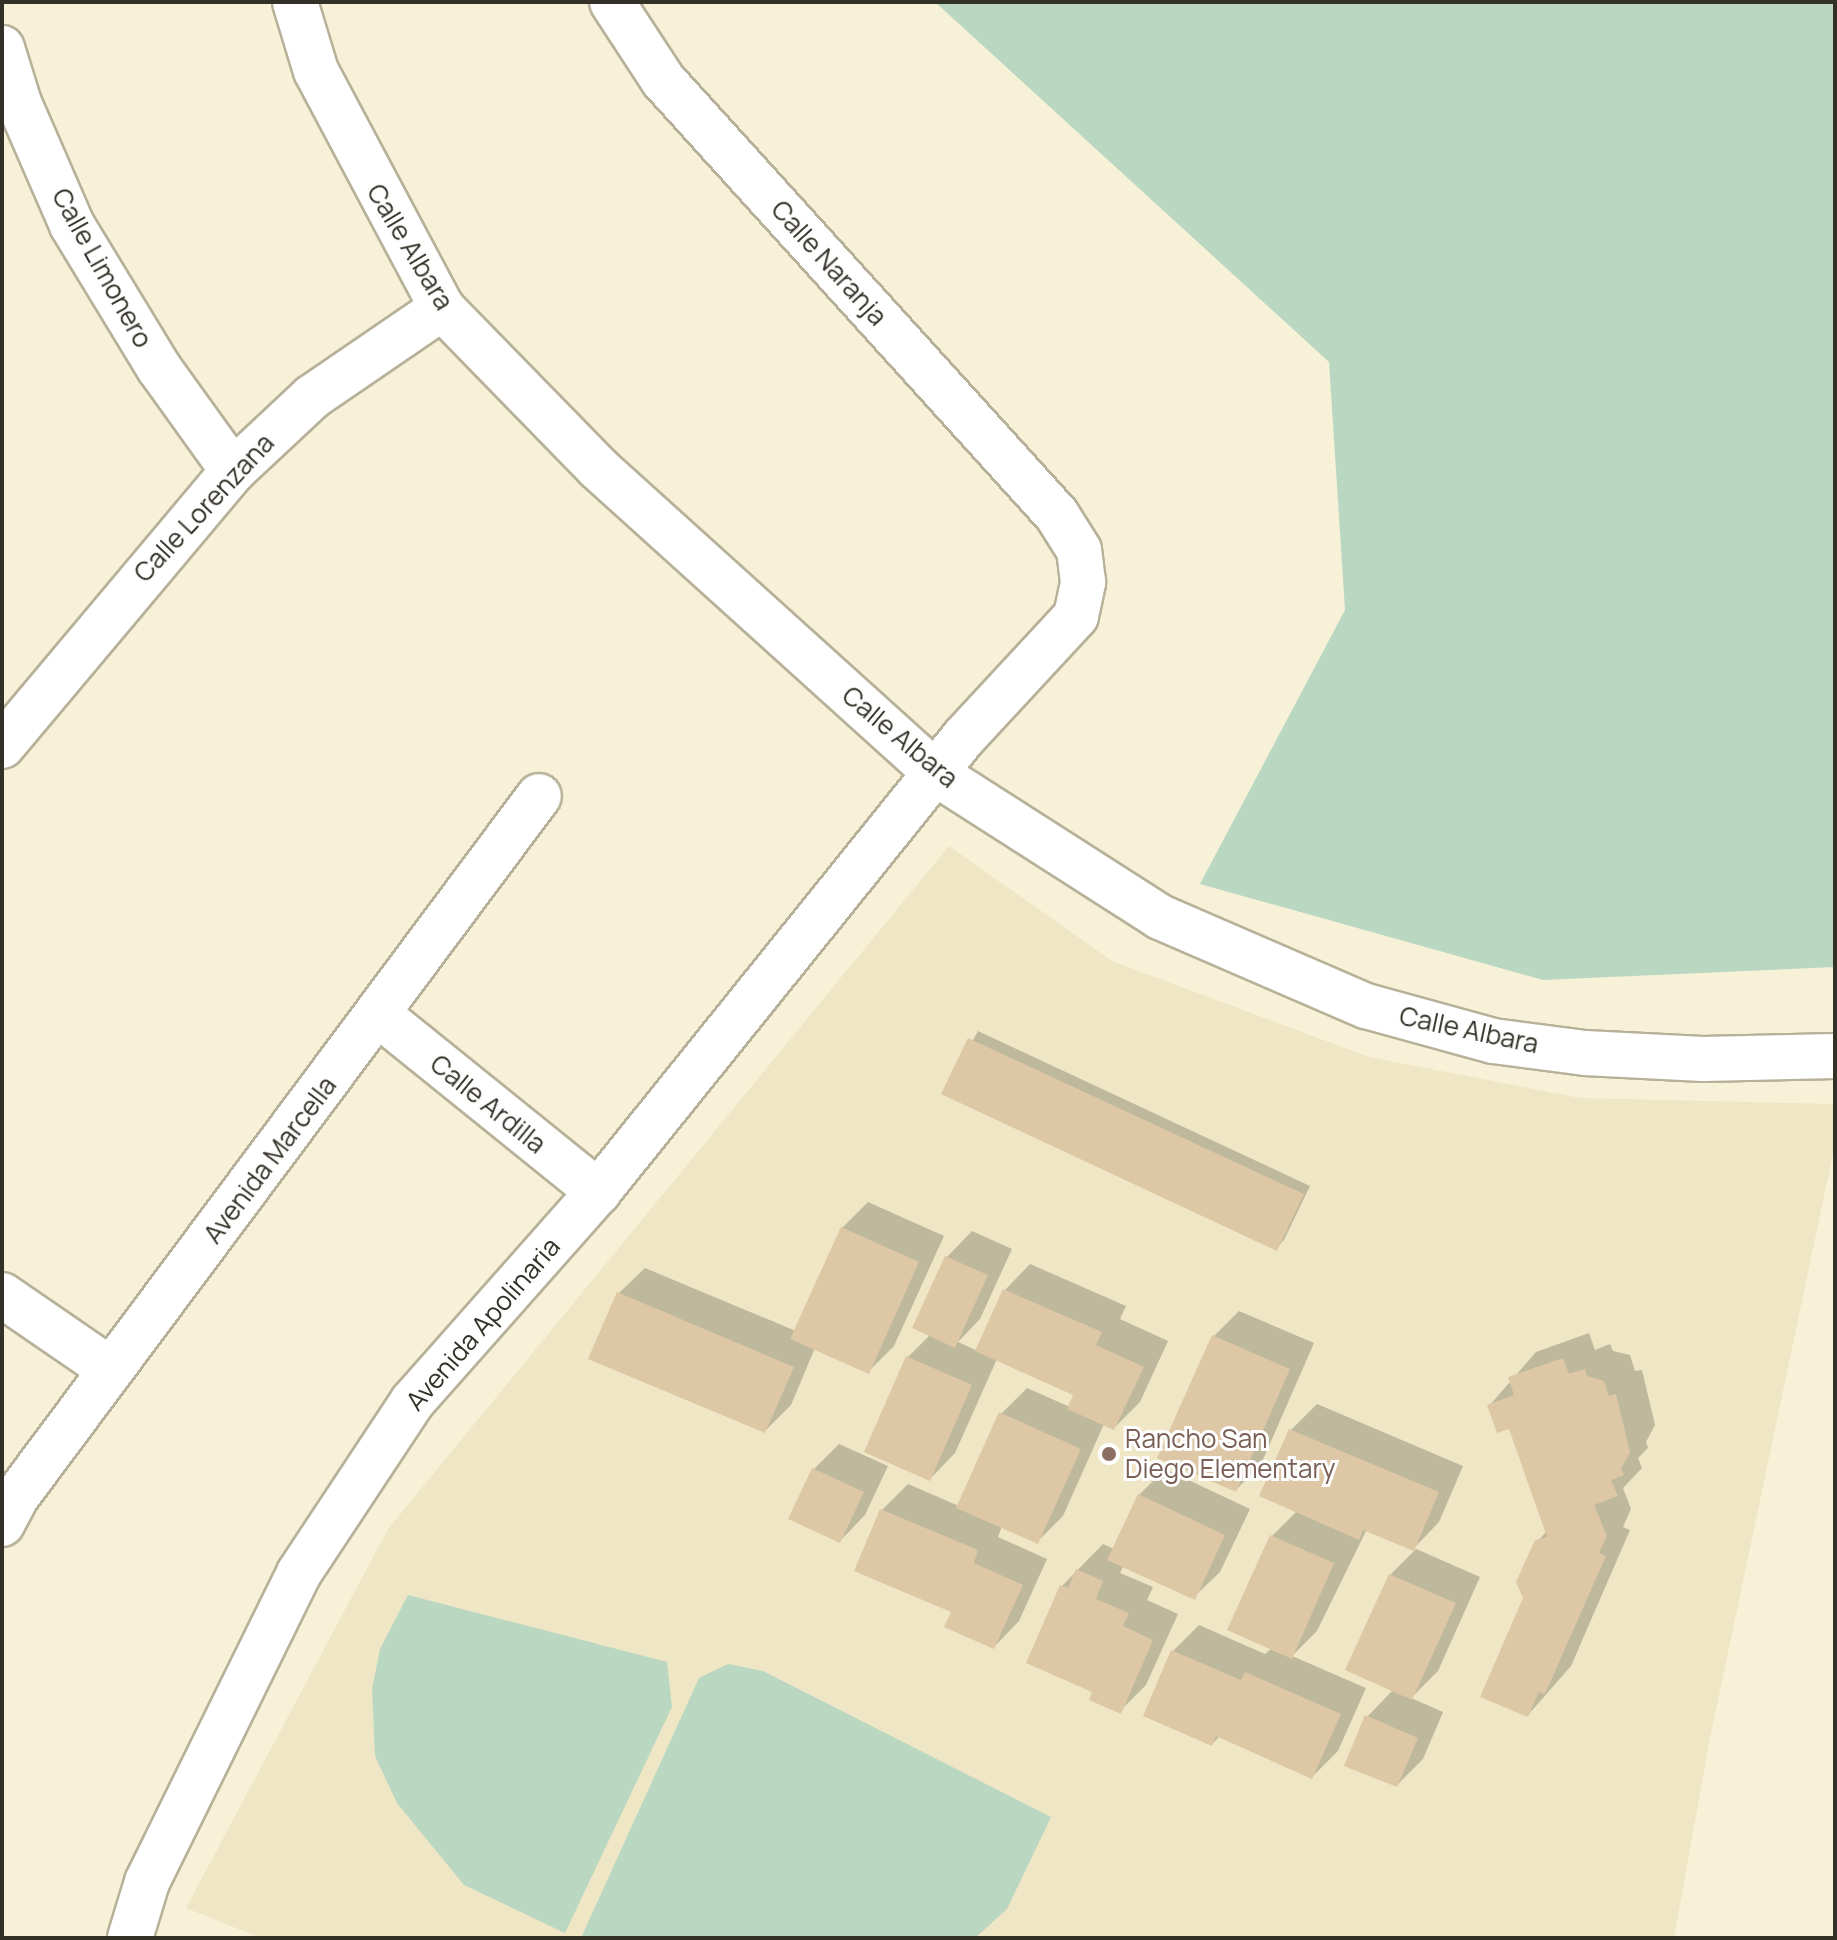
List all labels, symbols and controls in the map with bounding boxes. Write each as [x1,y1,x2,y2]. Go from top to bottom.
street label: Calle Albara [360,178,460,316]
street label: Calle Limonero [45,183,159,353]
street label: Calle Naranja [765,194,893,332]
street label: Calle Lorenzana [127,428,281,588]
street label: Calle Albara [836,680,964,794]
street label: Calle Albara [1397,1000,1541,1060]
street label: Calle Ardilla [424,1048,552,1160]
street label: Avenida Marcella [197,1070,343,1250]
street label: Avenida Apolinaria [400,1231,566,1417]
place label: Rancho San Diego Elementary [1125,1423,1335,1484]
marker: Rancho San Diego Elementary [1100,1445,1118,1463]

